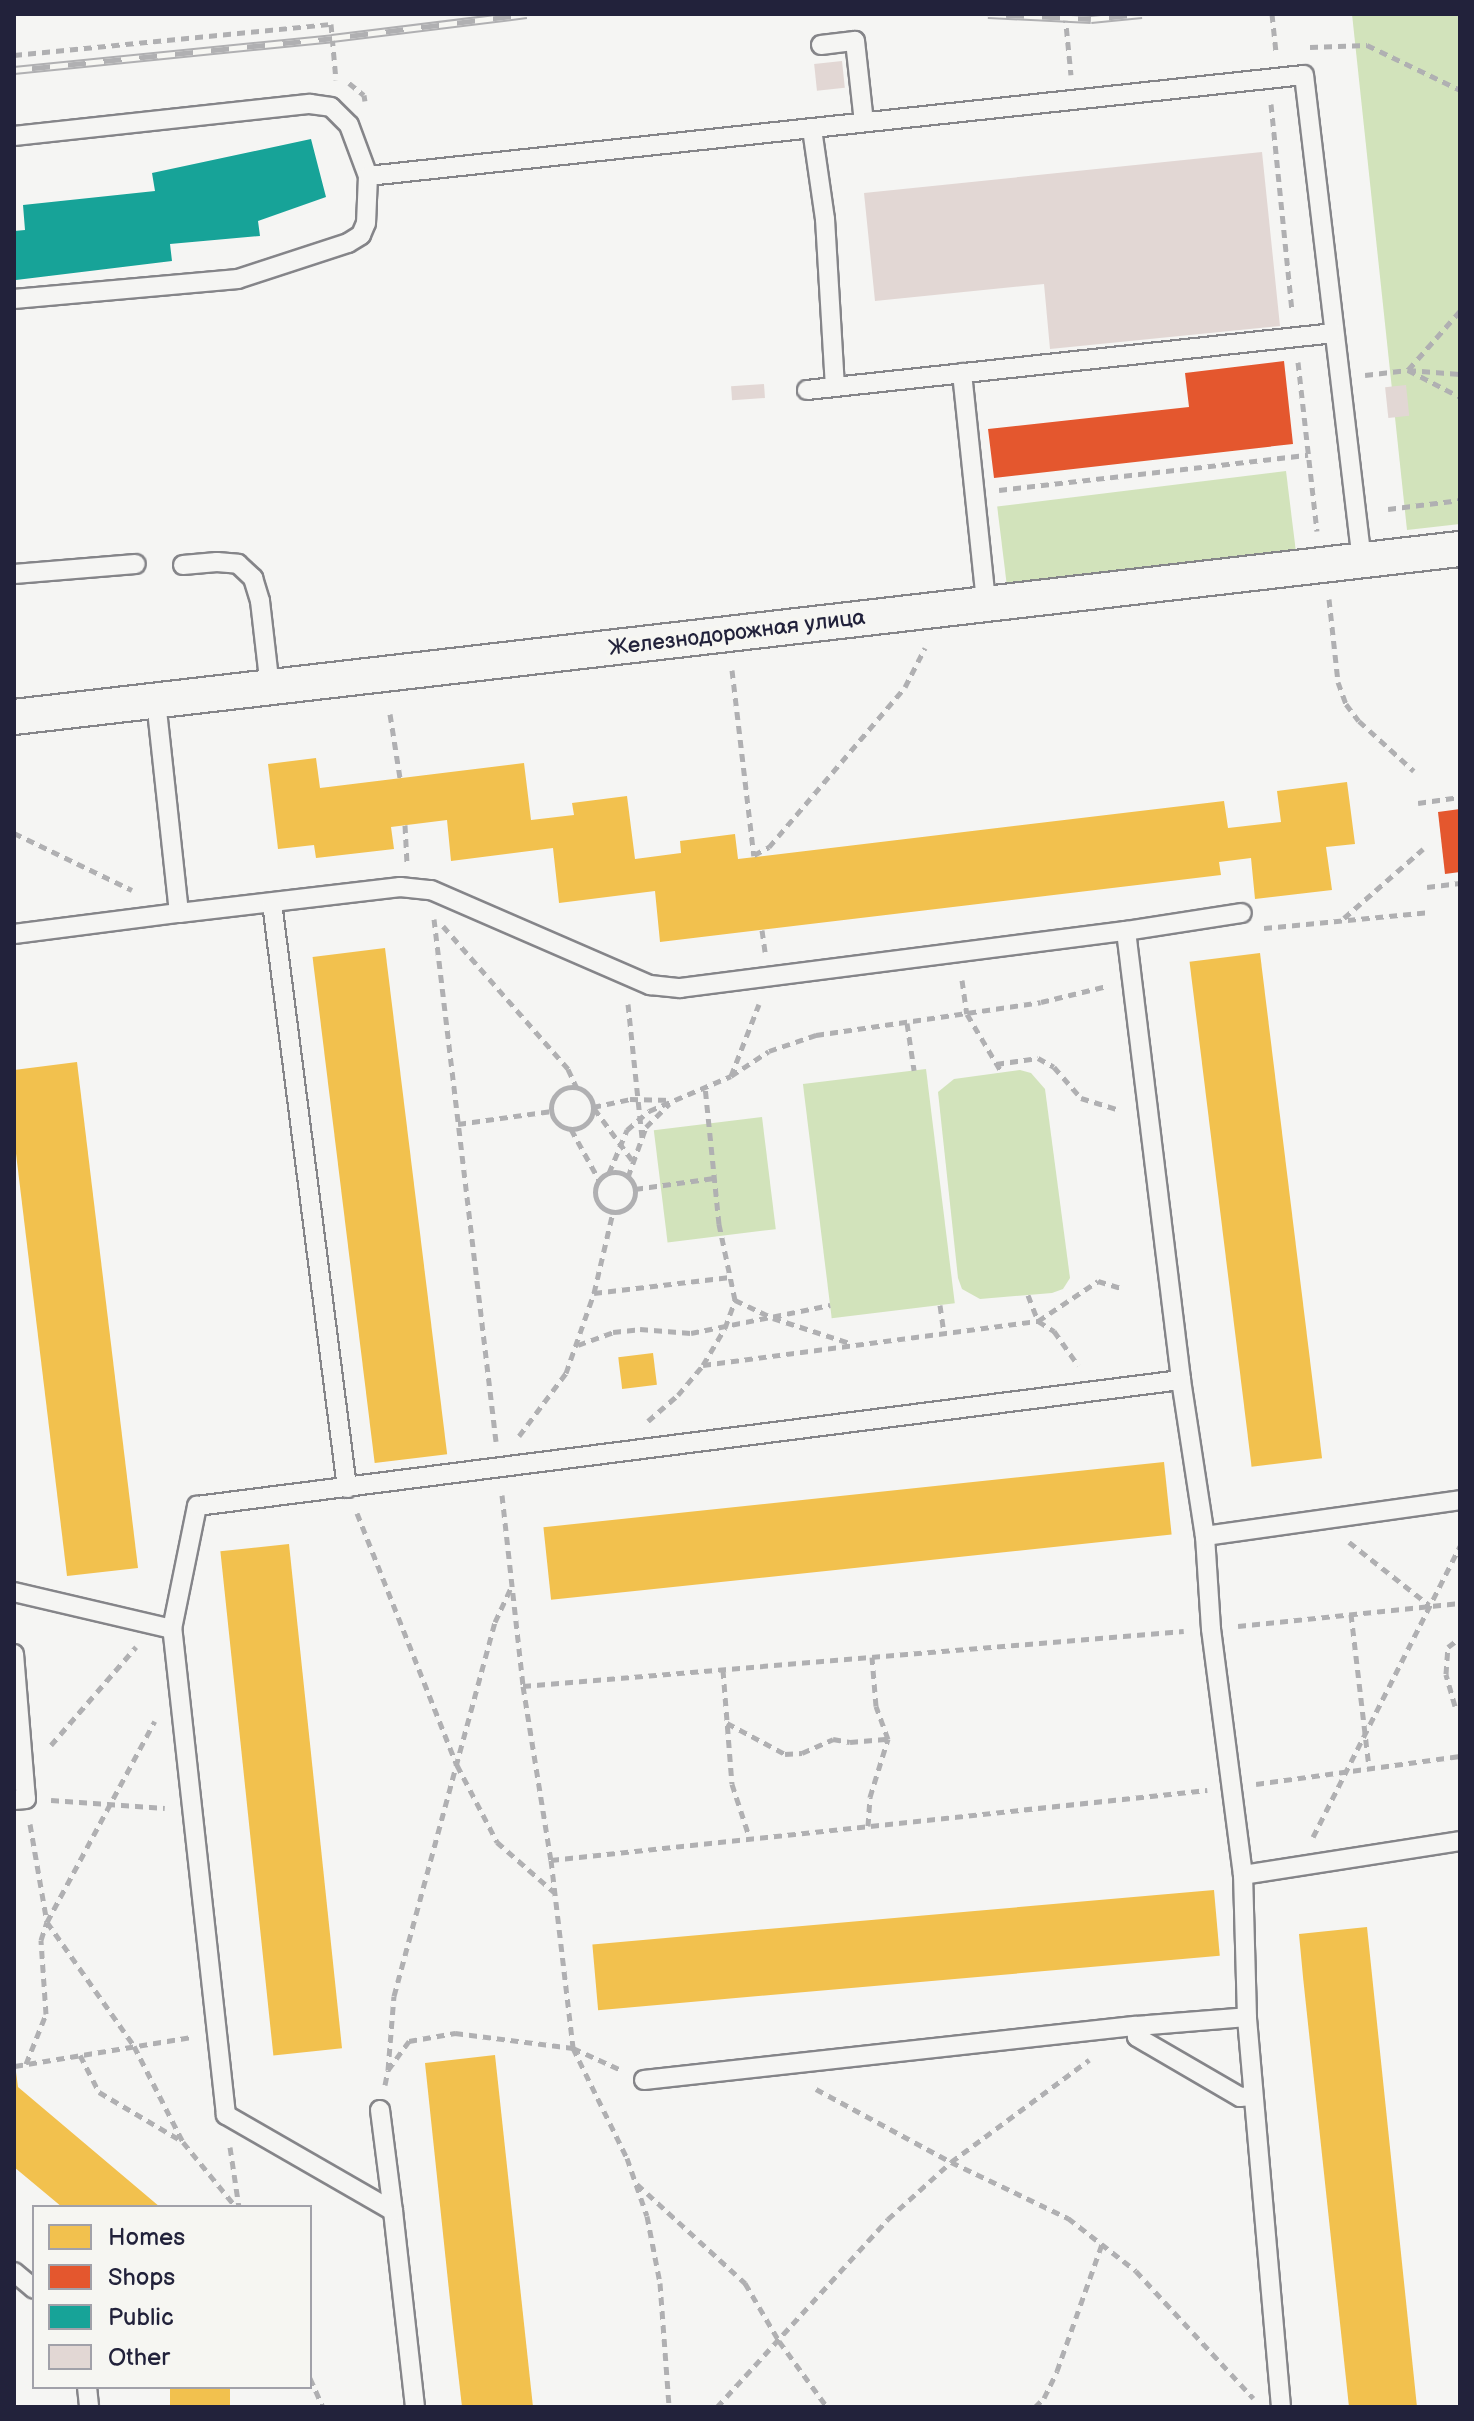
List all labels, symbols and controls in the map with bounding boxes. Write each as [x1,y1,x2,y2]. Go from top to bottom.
street label: Железнодорожная улица [607,604,867,662]
legend [32,2205,312,2389]
text: Homes [108,2223,185,2252]
text: Shops [108,2263,175,2292]
text: Public [108,2303,174,2332]
text: Other [108,2343,170,2372]

